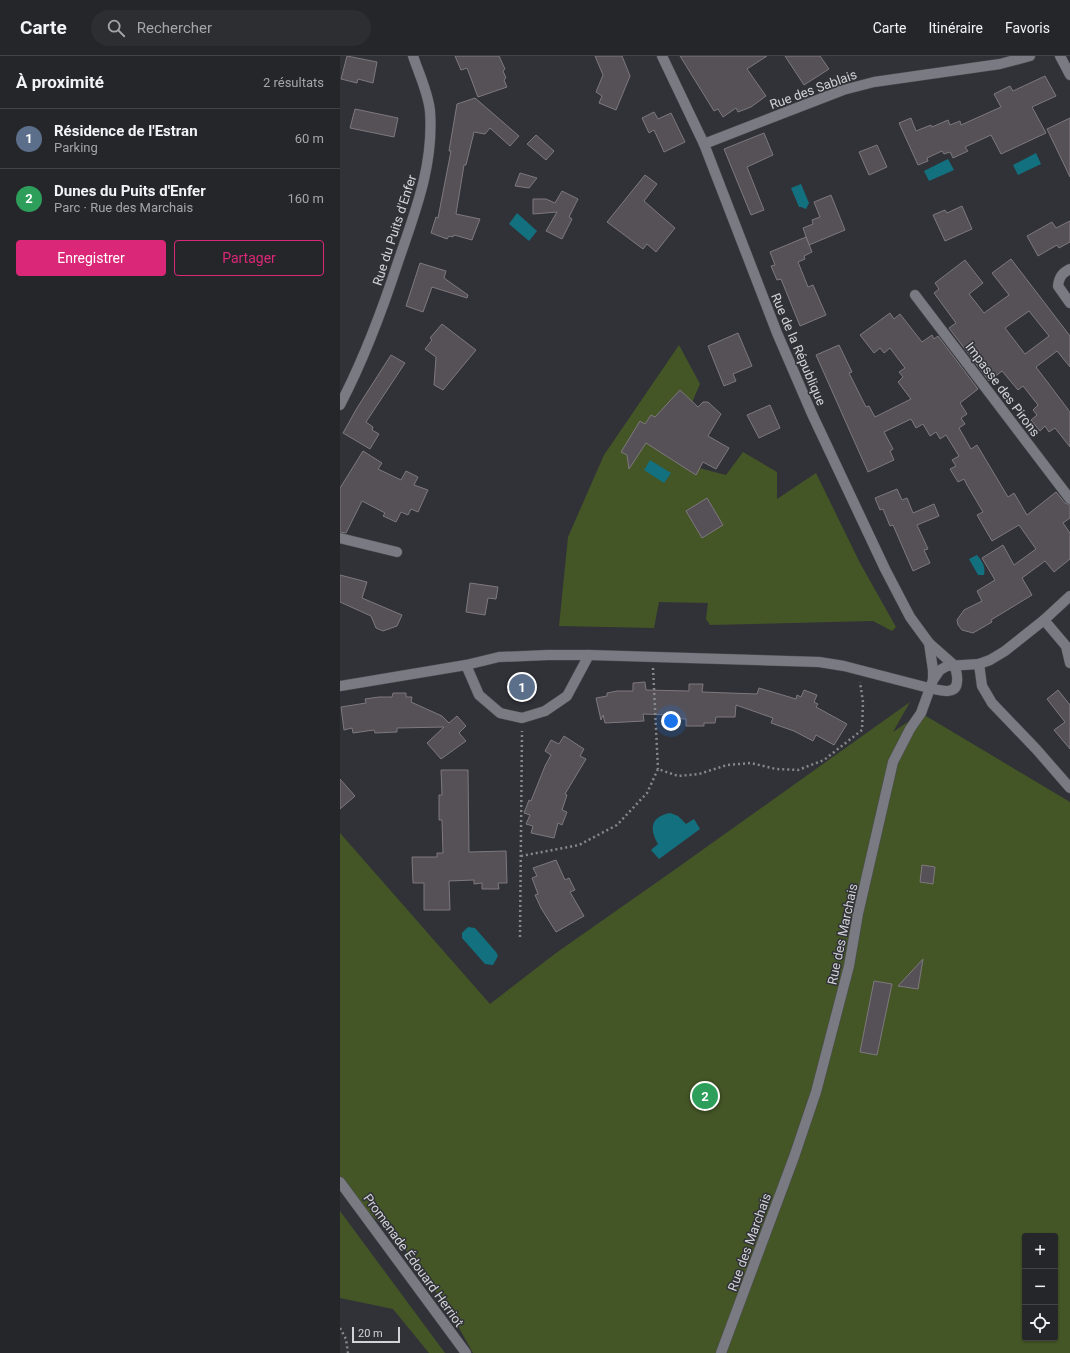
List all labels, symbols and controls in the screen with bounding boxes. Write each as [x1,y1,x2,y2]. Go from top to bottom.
search box [91,10,371,46]
text: Carte [20,16,67,39]
icon: search [105,17,127,39]
text: Rechercher [137,19,212,37]
text: Carte [873,20,906,36]
text: Itinéraire [928,20,983,36]
text: Favoris [1005,20,1050,36]
street label: Rue des Sablais [768,67,859,112]
text: À proximité [16,72,104,92]
text: 2 résultats [263,75,324,90]
text: Résidence de l'Estran [54,122,198,140]
text: 1 [25,131,33,146]
text: 60 m [295,131,324,146]
text: Parking [54,140,98,155]
street label: Rue du Puits d'Enfer [369,172,420,287]
text: Dunes du Puits d'Enfer [54,182,206,200]
text: 2 [25,191,33,206]
text: 160 m [287,191,324,206]
text: Parc · Rue des Marchais [54,200,193,215]
button: Enregistrer [16,240,166,276]
button: Partager [174,240,324,276]
street label: Rue de la République [768,291,829,408]
street label: Impasse des Pirons [962,339,1043,440]
pin: 1 [509,672,535,702]
your location [661,711,681,731]
street label: Rue des Marchais [824,882,861,986]
pin: 2 [692,1081,718,1111]
street label: Promenade Édouard Herriot [360,1191,467,1330]
street label: Rue des Marchais [725,1191,774,1293]
map controls [1022,1233,1058,1341]
button: + [1022,1233,1058,1269]
button: − [1022,1269,1058,1305]
button: locate [1022,1305,1058,1341]
scale bar [352,1325,400,1344]
text: 20 m [358,1327,383,1340]

